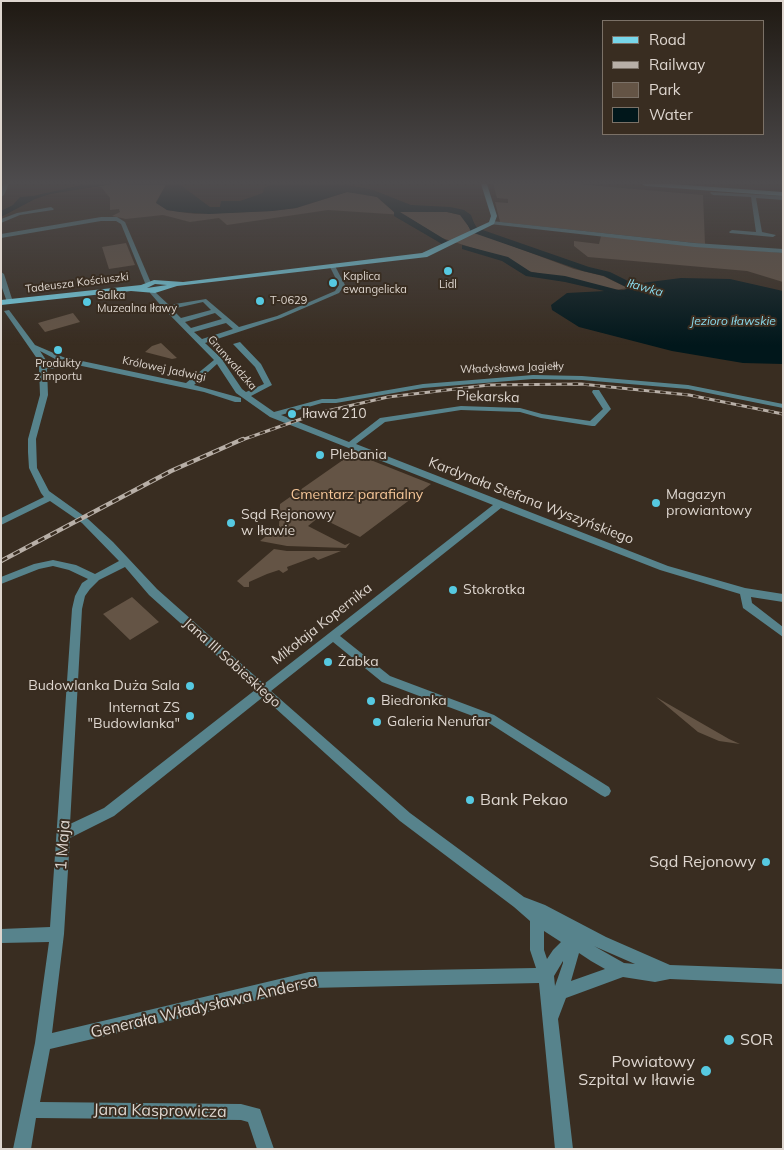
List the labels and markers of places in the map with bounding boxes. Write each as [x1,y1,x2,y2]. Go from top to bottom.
marker: Lidl [442,265,454,277]
place label: Kaplica ewangelicka [343,270,407,296]
marker: Kaplica ewangelicka [327,277,339,289]
place label: Lidl [439,278,457,292]
place label: Salka Muzealna Iławy [97,289,177,315]
place label: T-0629 [270,294,307,308]
marker: T-0629 [254,295,266,307]
marker: Salka Muzealna Iławy [81,296,93,308]
marker: Produkty z importu [52,344,64,356]
place label: Produkty z importu [34,357,82,383]
place label: Iława 210 [302,406,367,422]
marker: Iława 210 [286,408,298,420]
place label: Plebania [330,447,387,463]
marker: Plebania [314,449,326,461]
place label: Magazyn prowiantowy [666,487,752,520]
marker: Magazyn prowiantowy [650,497,662,509]
place label: Sąd Rejonowy w Iławie [241,507,335,540]
marker: Sąd Rejonowy w Iławie [225,517,237,529]
place label: Stokrotka [463,582,525,598]
marker: Stokrotka [447,584,459,596]
place label: Żabka [338,654,379,670]
marker: Żabka [322,656,334,668]
place label: Budowlanka Duża Sala [28,678,180,694]
marker: Budowlanka Duża Sala [184,680,196,692]
place label: Biedronka [381,693,447,709]
marker: Biedronka [365,695,377,707]
place label: Internat ZS "Budowlanka" [87,700,180,732]
marker: Internat ZS "Budowlanka" [184,710,196,722]
place label: Galeria Nenufar [387,714,490,730]
marker: Galeria Nenufar [371,716,383,728]
place label: Bank Pekao [480,790,568,810]
marker: Bank Pekao [464,794,476,806]
place label: Sąd Rejonowy [649,852,756,872]
marker: Sąd Rejonowy [760,856,772,868]
place label: SOR [740,1030,773,1050]
marker: SOR [722,1033,736,1047]
place label: Powiatowy Szpital w Iławie [578,1052,695,1090]
marker: Powiatowy Szpital w Iławie [699,1064,713,1078]

